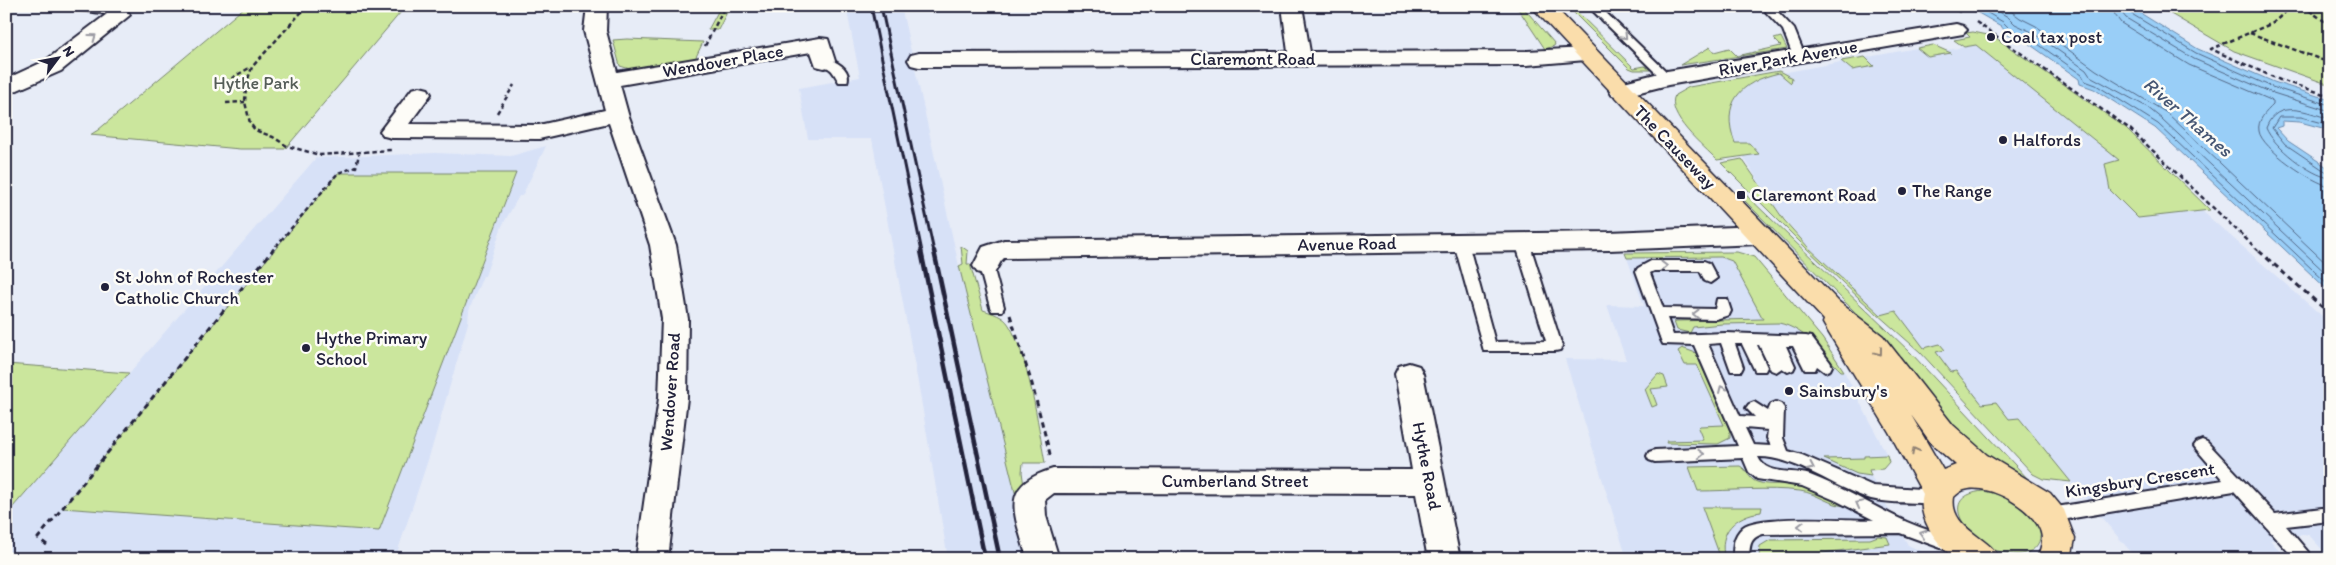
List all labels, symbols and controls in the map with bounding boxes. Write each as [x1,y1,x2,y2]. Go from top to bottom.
place label: Coal tax post [2001,26,2103,48]
one-way arrow [1618,30,1627,39]
marker: Coal tax post [1985,31,1997,43]
north arrow [32,32,82,82]
one-way arrow [87,34,96,42]
street label: River Park Avenue [1717,35,1859,81]
street label: Wendover Place [661,40,785,82]
text: N [59,43,78,60]
street label: Claremont Road [1190,48,1316,70]
park label: Hythe Park [213,72,299,94]
water label: River Thames [2139,72,2238,163]
street label: The Causeway [1629,100,1721,194]
place label: Halfords [2013,129,2081,151]
marker: Halfords [1997,134,2009,146]
place label: The Range [1912,180,1992,202]
place label: Claremont Road [1751,184,1876,206]
marker: The Range [1896,185,1908,197]
marker: Claremont Road [1735,189,1747,201]
street label: Avenue Road [1297,232,1397,256]
one-way arrow [1660,261,1668,271]
place label: St John of Rochester Catholic Church [115,266,275,309]
marker: St John of Rochester Catholic Church [99,281,111,293]
one-way arrow [1692,309,1700,319]
place label: Hythe Primary School [316,327,428,370]
street label: Wendover Road [655,332,685,452]
marker: Hythe Primary School [300,342,312,354]
one-way arrow [1873,346,1881,355]
place label: Sainsbury's [1799,380,1888,402]
one-way arrow [1717,385,1728,394]
marker: Sainsbury's [1783,385,1795,397]
street label: Hythe Road [1408,420,1446,512]
one-way arrow [1911,447,1921,456]
one-way arrow [1698,448,1706,459]
street label: Kingsbury Crescent [2064,457,2217,503]
one-way arrow [1806,460,1815,471]
street label: Cumberland Street [1161,470,1309,492]
one-way arrow [1855,500,1864,510]
one-way arrow [1796,521,1804,531]
one-way arrow [1919,529,1928,539]

